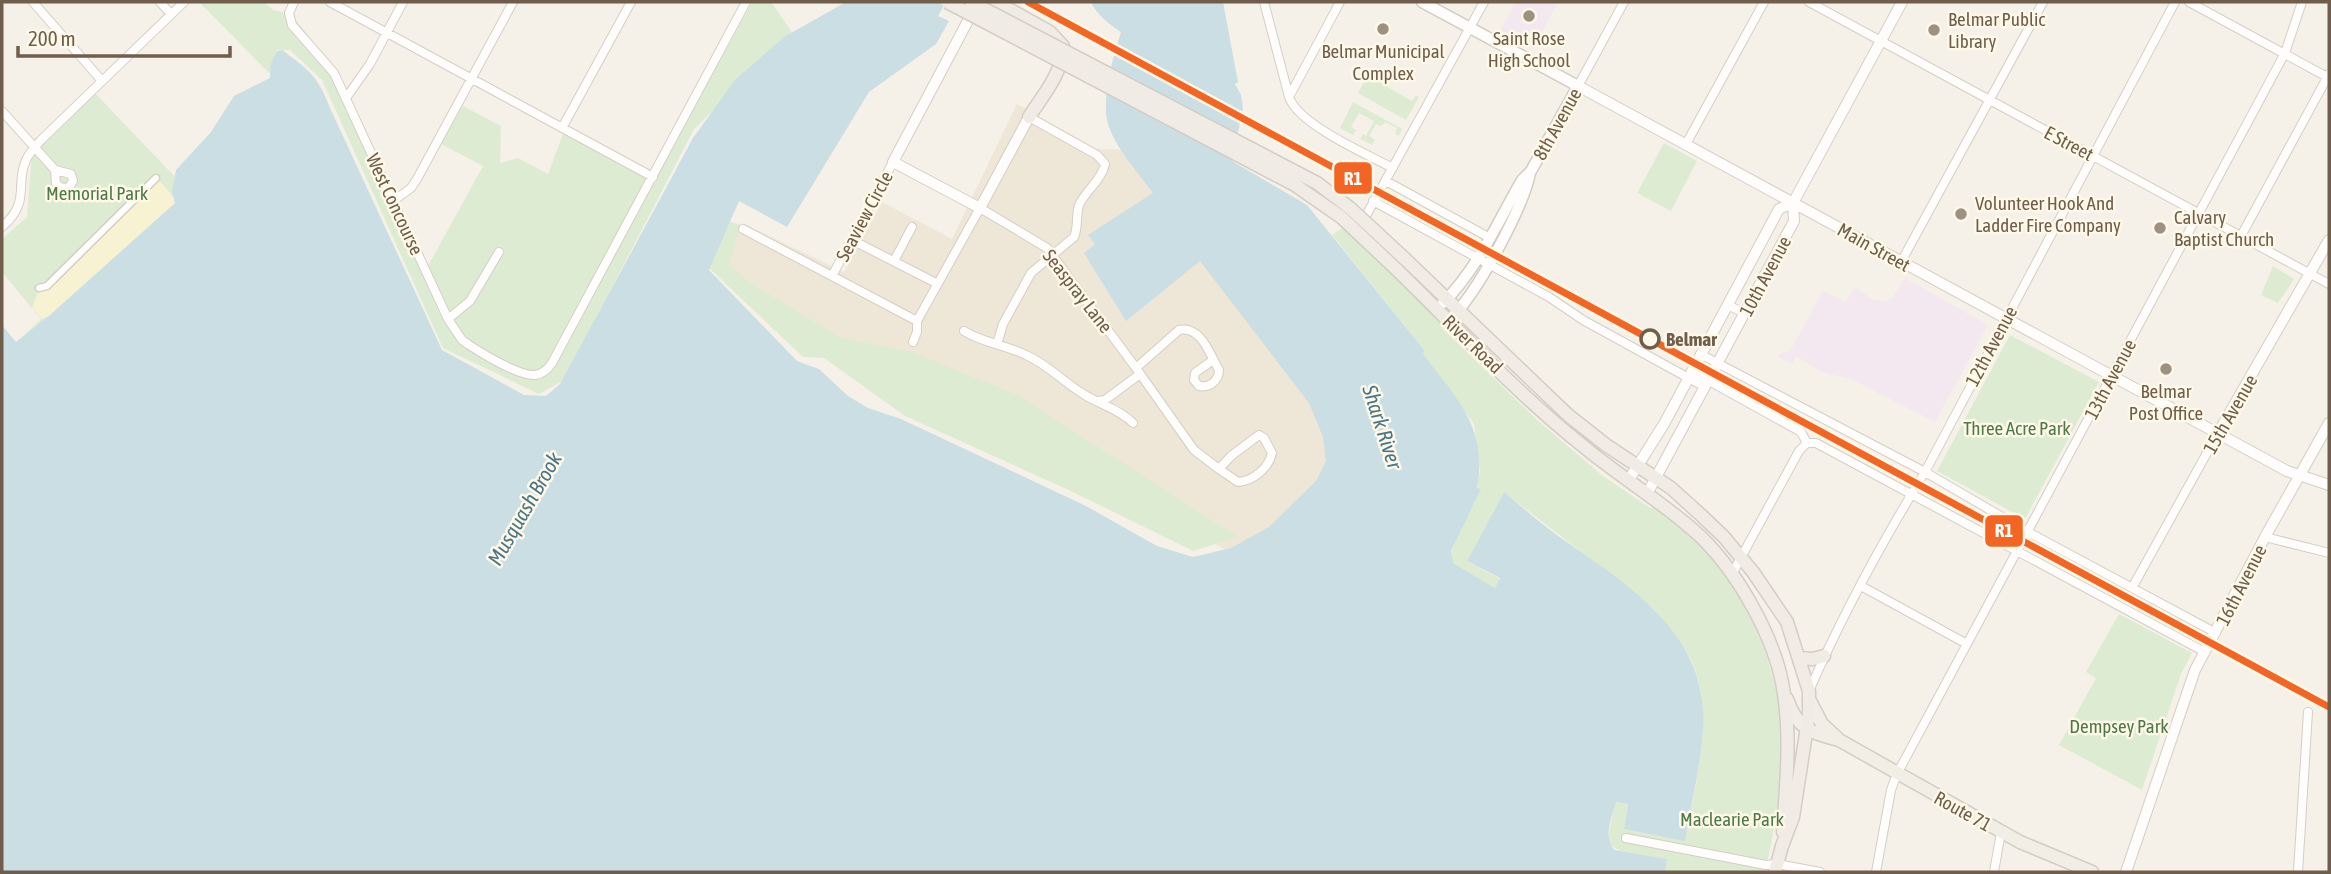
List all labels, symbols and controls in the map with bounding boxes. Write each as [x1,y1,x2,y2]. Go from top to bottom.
marker: Saint Rose High School [1521,8,1537,24]
place label: Belmar Public Library [1948,8,2046,52]
scale bar [18,14,229,58]
marker: Belmar Municipal Complex [1375,21,1391,37]
marker: Belmar Public Library [1926,22,1942,38]
text: 200 m [28,26,76,50]
place label: Saint Rose High School [1488,27,1570,71]
place label: Belmar Municipal Complex [1321,40,1445,84]
street label: 8th Avenue [1528,84,1586,164]
street label: E Street [2041,121,2097,165]
street label: West Concourse [362,150,428,258]
line badge: R1 [1333,161,1373,195]
street label: Seaview Circle [831,167,897,265]
text: R1 [1344,167,1362,189]
park label: Memorial Park [46,182,149,204]
place label: Volunteer Hook And Ladder Fire Company [1975,192,2121,236]
marker: Volunteer Hook And Ladder Fire Company [1953,206,1969,222]
place label: Calvary Baptist Church [2174,206,2274,250]
street label: Main Street [1834,218,1914,276]
marker: Calvary Baptist Church [2152,220,2168,236]
street label: 10th Avenue [1735,232,1795,320]
street label: Seaspray Lane [1039,245,1117,337]
street label: 12th Avenue [1961,302,2021,390]
street label: River Road [1439,310,1507,378]
place label: Belmar [1666,328,1717,350]
marker: Belmar [1640,329,1660,349]
street label: 13th Avenue [2080,335,2140,423]
marker: Belmar Post Office [2158,361,2174,377]
street label: 15th Avenue [2199,371,2261,457]
place label: Belmar Post Office [2129,380,2203,424]
water label: Shark River [1358,381,1408,472]
park label: Three Acre Park [1963,417,2071,439]
water label: Musquash Brook [482,447,567,569]
line badge: R1 [1984,514,2024,548]
text: R1 [1995,519,2013,541]
street label: 16th Avenue [2211,541,2271,629]
park label: Dempsey Park [2069,715,2169,737]
street label: Route 71 [1931,786,1995,836]
park label: Maclearie Park [1680,808,1785,830]

